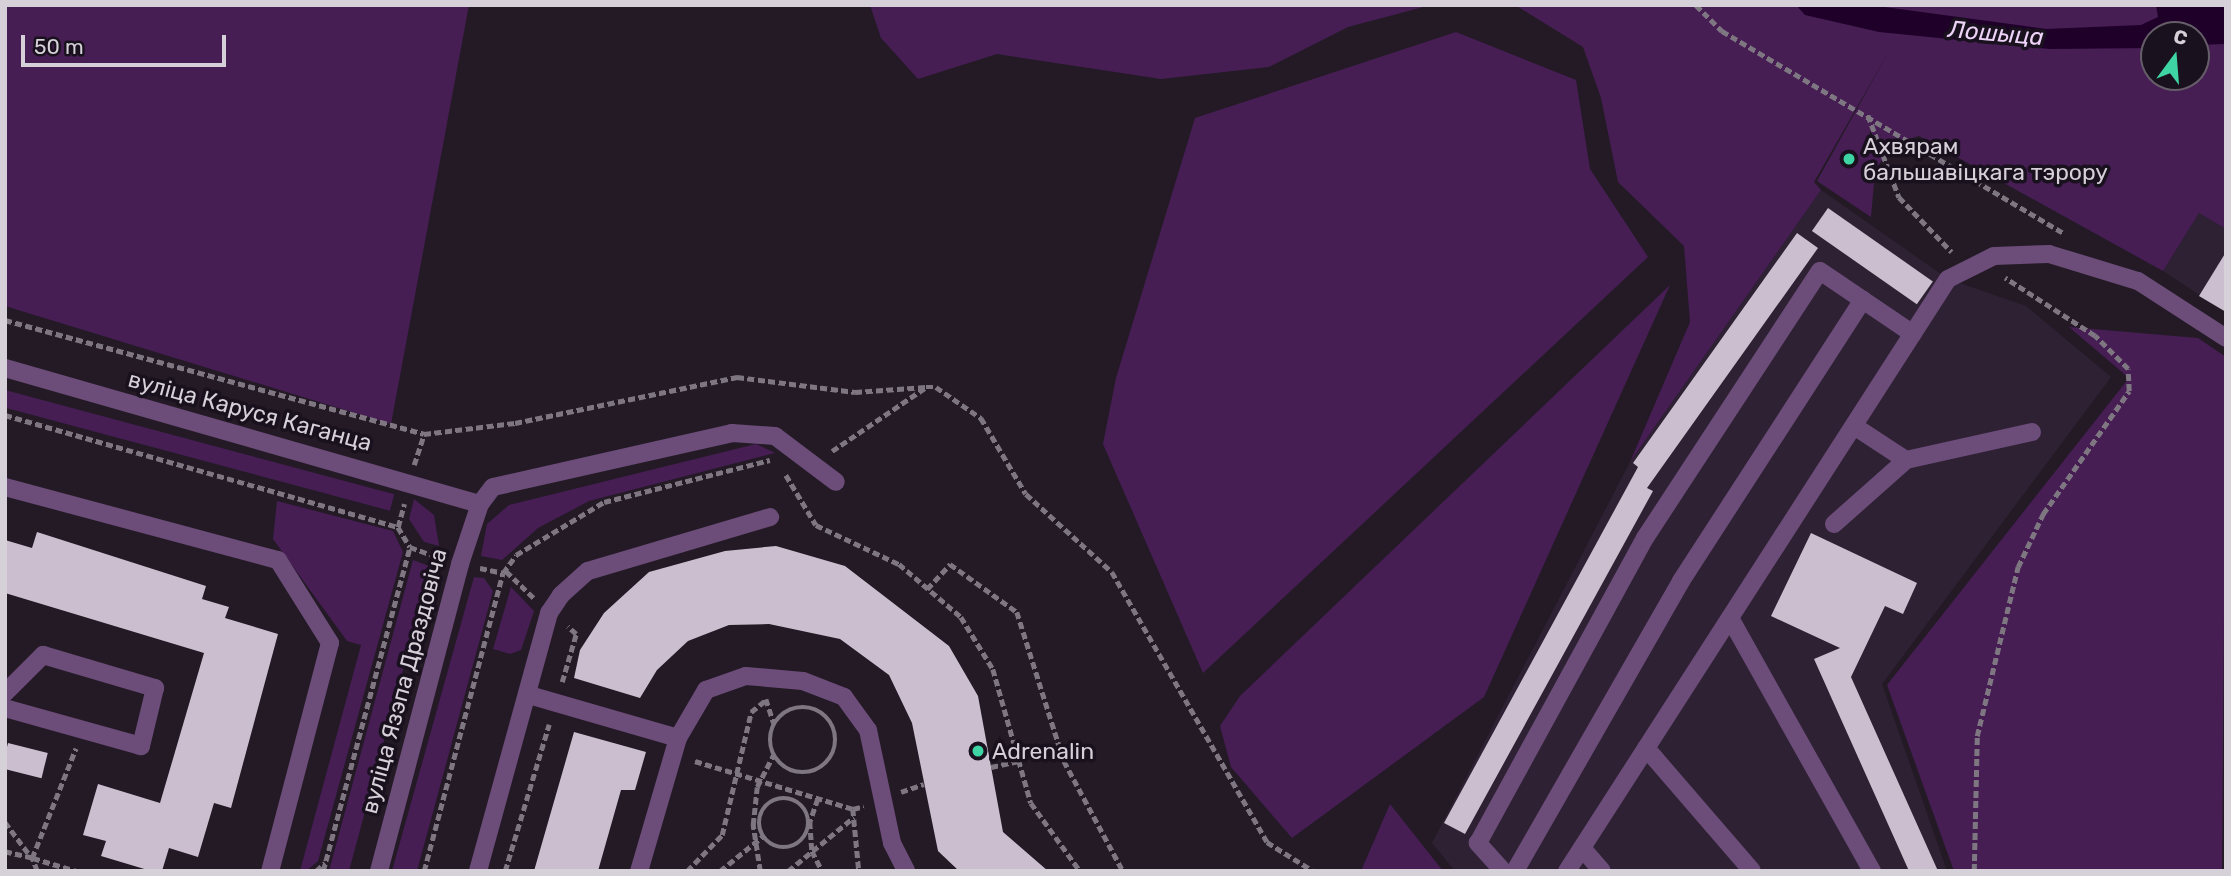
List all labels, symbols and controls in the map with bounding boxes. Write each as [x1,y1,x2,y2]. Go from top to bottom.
water label: Лошыца [1947,15,2045,53]
scale bar [24,21,229,65]
north arrow [2140,21,2210,91]
text: С [2171,24,2190,50]
text: 50 m [34,34,84,59]
place label: Ахвярам бальшавіцкага тэрору [1863,132,2108,186]
marker: Ахвярам бальшавіцкага тэрору [1841,151,1857,167]
street label: вуліца Каруся Каганца [125,365,375,457]
street label: вуліца Язэпа Драздовіча [355,545,453,817]
place label: Adrenalin [992,737,1094,765]
marker: Adrenalin [970,743,986,759]

